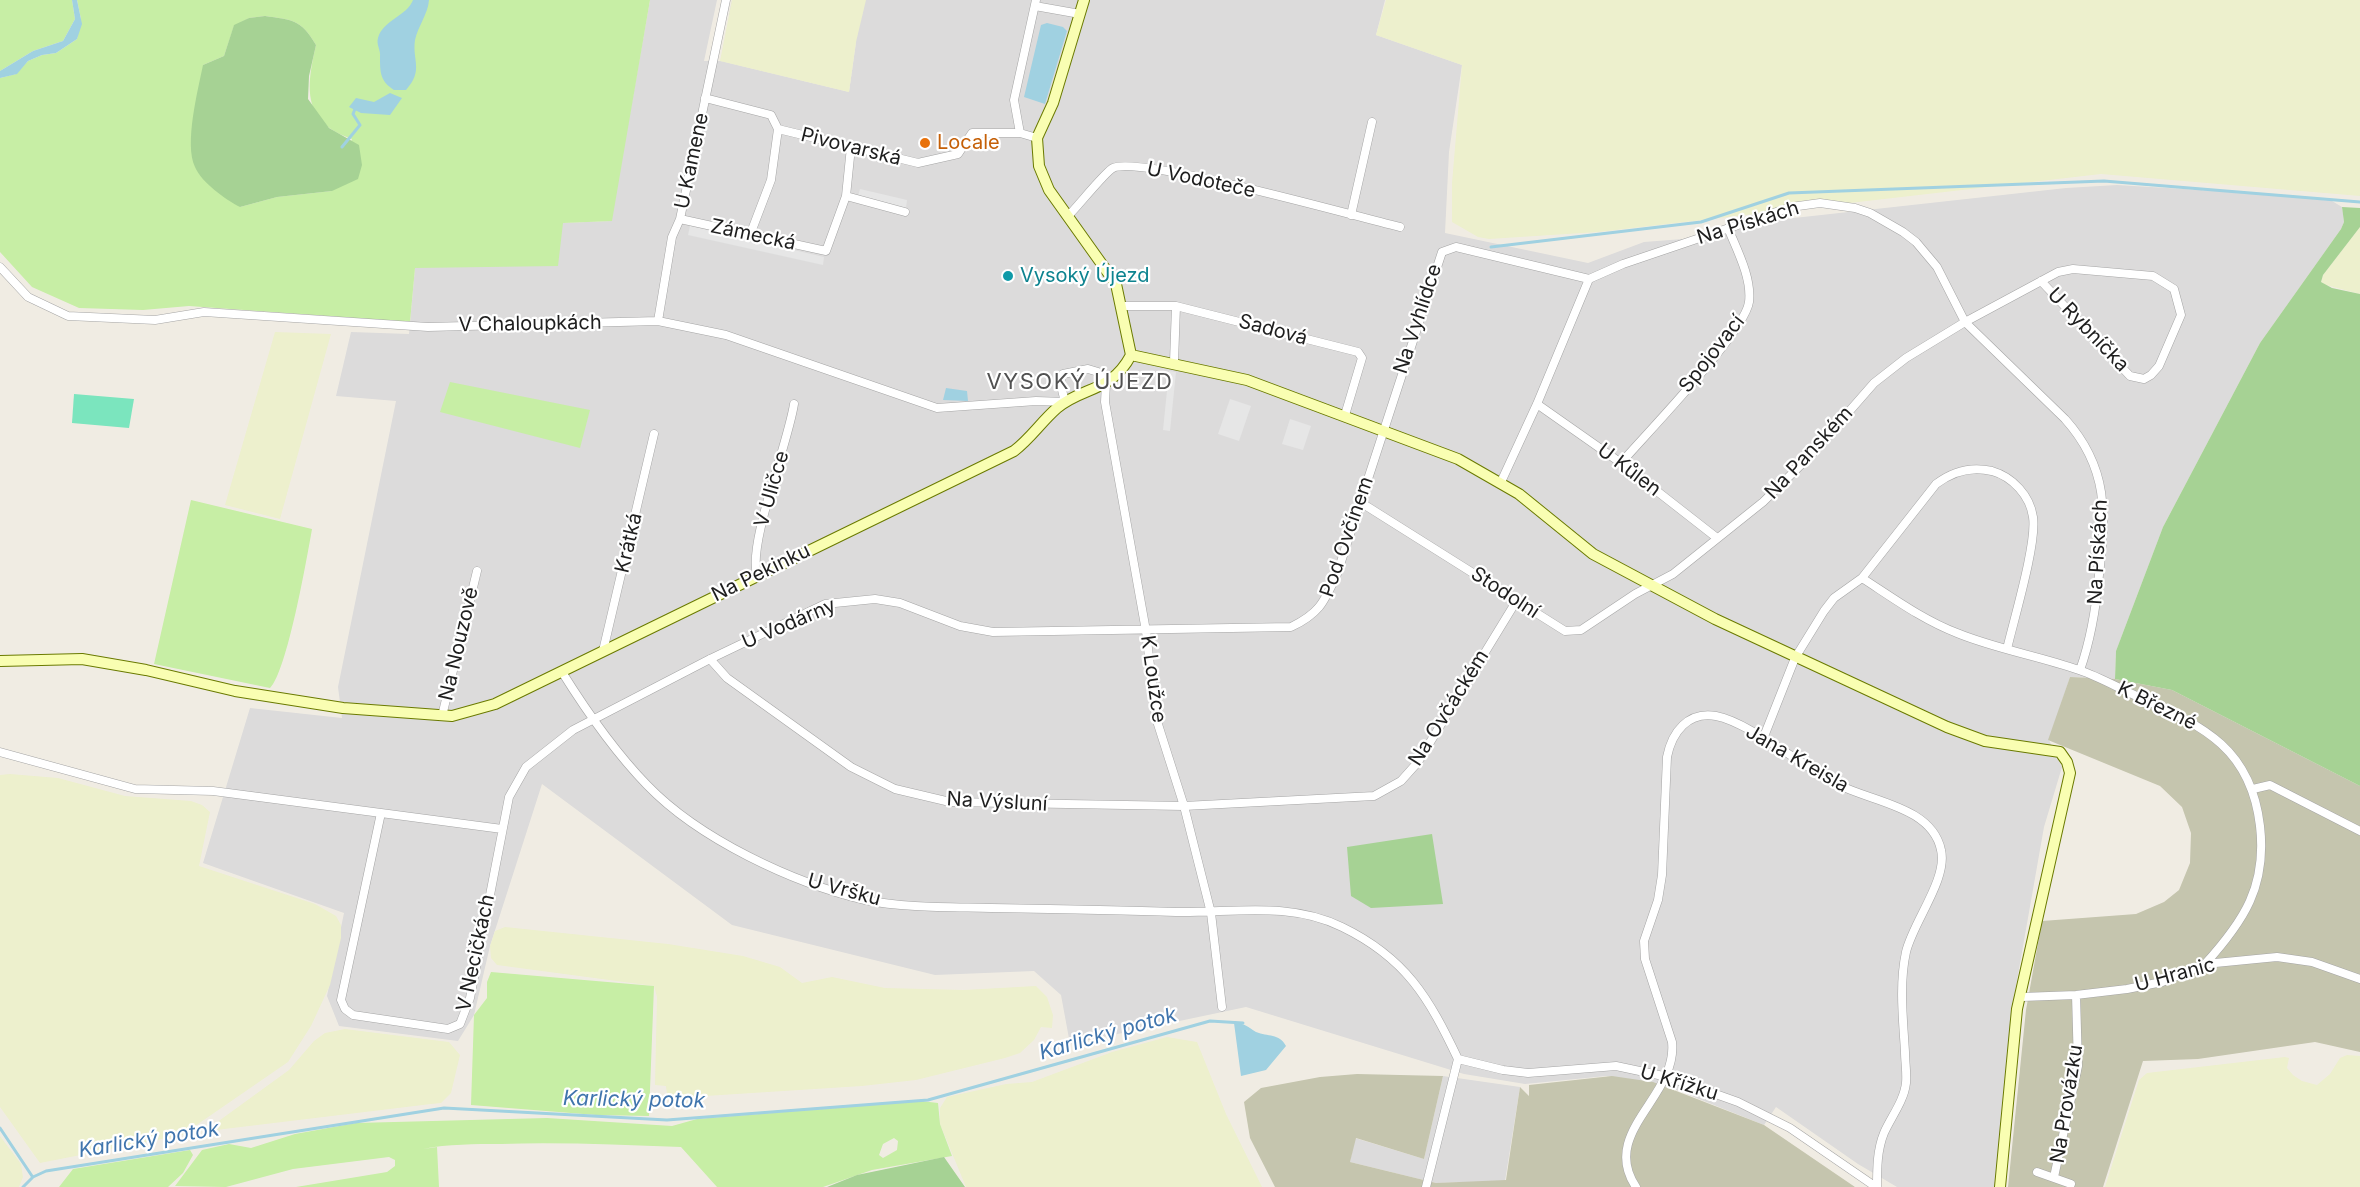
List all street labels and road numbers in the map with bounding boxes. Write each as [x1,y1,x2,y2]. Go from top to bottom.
street label: U Kamene [670,111,714,211]
street label: Pivovarská [798,123,904,171]
street label: U Vodoteče [1144,157,1258,203]
street label: Na Pískách [1694,196,1802,250]
street label: Zámecká [708,214,798,256]
street label: Na Vyhlídce [1389,261,1447,377]
street label: U Rybníčka [2042,283,2134,377]
street label: Sadová [1236,309,1310,351]
street label: Spojovací [1674,310,1750,398]
street label: V Chaloupkách [458,311,602,337]
street label: Na Panském [1760,402,1858,504]
street label: U Kůlen [1592,438,1666,502]
street label: V Uličce [750,448,794,530]
street label: Pod Ovčínem [1315,474,1379,600]
street label: Na Pískách [2083,499,2113,605]
street label: Krátká [610,511,648,575]
street label: Na Pekinku [708,539,814,607]
street label: Stodolní [1466,562,1544,624]
street label: Na Nouzově [434,585,484,703]
street label: U Vodárny [739,594,839,654]
street label: K Loužce [1135,634,1171,724]
street label: Na Ovčáckém [1404,646,1494,770]
street label: K Březné [2113,677,2201,735]
street label: Jana Kreisla [1741,720,1853,798]
street label: Na Výsluní [946,787,1048,817]
street label: U Vršku [805,869,883,911]
street label: V Necičkách [452,892,500,1014]
street label: U Hranic [2132,953,2218,997]
street label: Na Provázku [2046,1043,2088,1165]
street label: U Křížku [1637,1060,1721,1106]

